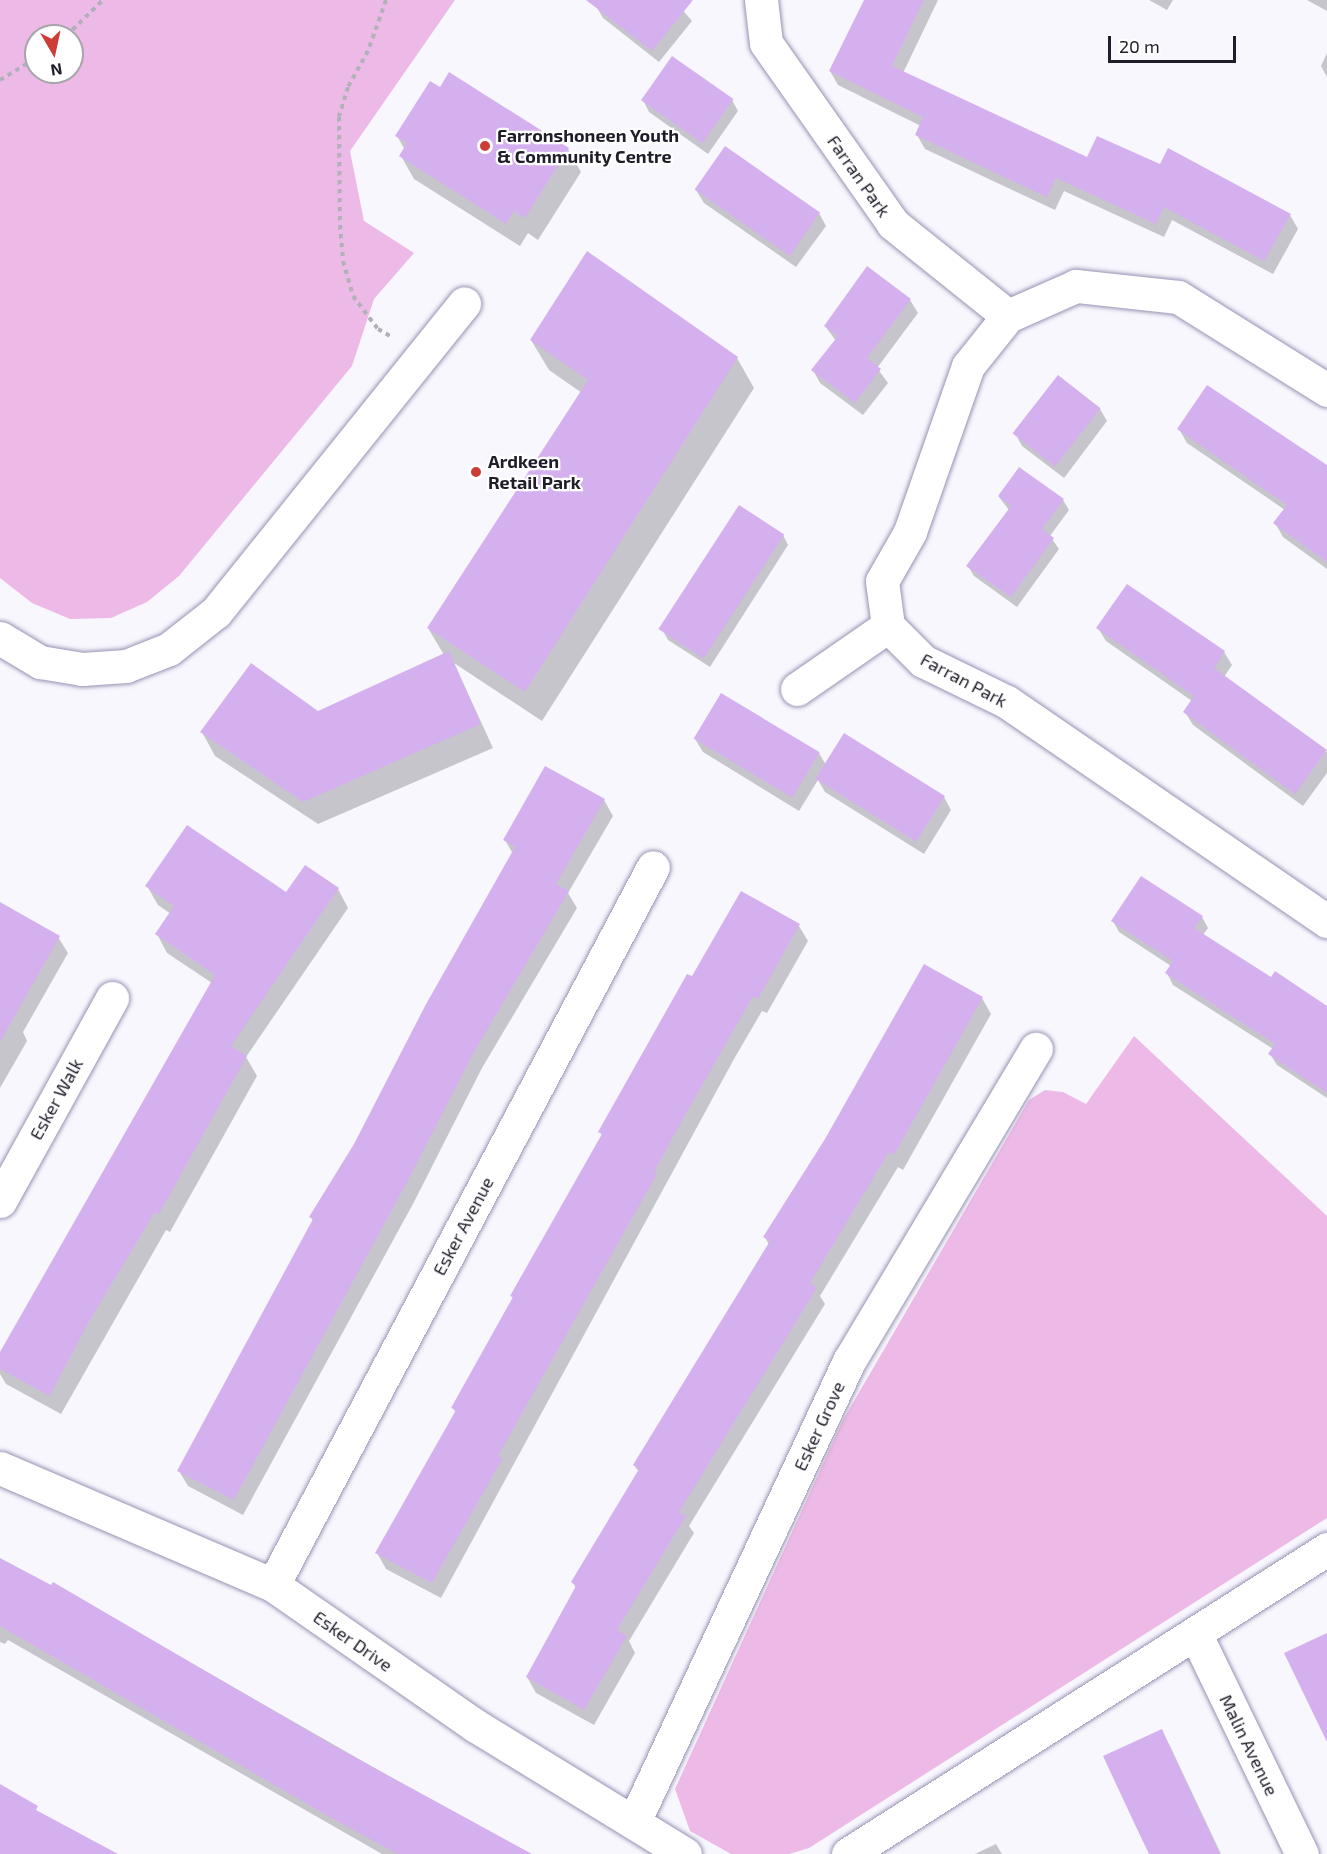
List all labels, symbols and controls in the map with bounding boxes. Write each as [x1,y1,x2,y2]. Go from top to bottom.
north arrow [24,24,84,84]
scale bar [1111,24,1238,62]
text: 20 m [1119,35,1160,57]
text: N [49,60,64,81]
place label: Farronshoneen Youth & Community Centre [497,125,680,168]
street label: Farran Park [823,131,895,221]
marker: Farronshoneen Youth & Community Centre [478,139,492,153]
place label: Ardkeen Retail Park [488,451,581,494]
marker: Ardkeen Retail Park [469,465,483,479]
street label: Farran Park [917,648,1011,712]
street label: Esker Walk [25,1054,87,1144]
street label: Esker Avenue [428,1173,498,1279]
street label: Esker Grove [789,1378,849,1474]
street label: Esker Drive [309,1606,397,1676]
street label: Malin Avenue [1215,1691,1283,1799]

